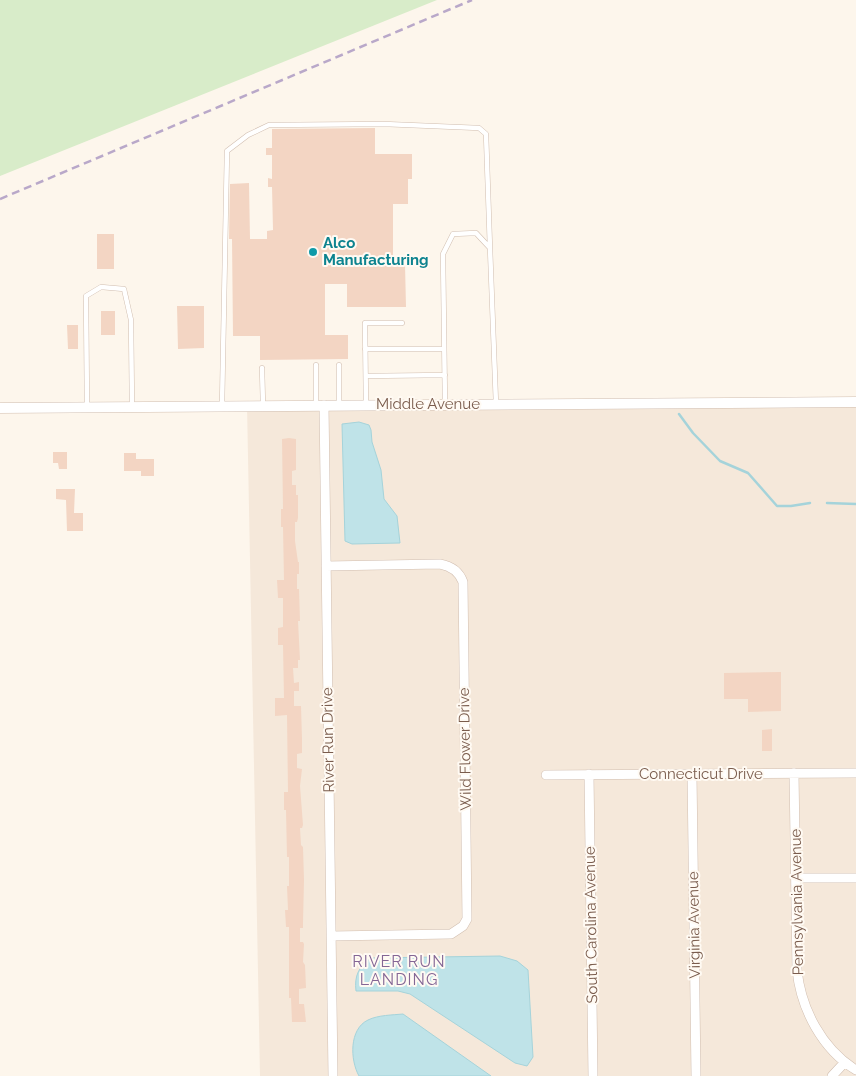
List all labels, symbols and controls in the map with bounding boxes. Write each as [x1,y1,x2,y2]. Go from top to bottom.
place label: Alco Manufacturing [323,234,429,269]
marker: Alco Manufacturing [307,246,319,258]
street label: Middle Avenue [376,395,480,413]
street label: River Run Drive [318,687,338,793]
street label: Wild Flower Drive [455,687,475,811]
street label: Connecticut Drive [639,765,763,783]
street label: Pennsylvania Avenue [787,828,807,975]
street label: South Carolina Avenue [581,846,601,1004]
street label: Virginia Avenue [684,871,704,979]
district label: RIVER RUN LANDING [352,952,446,989]

